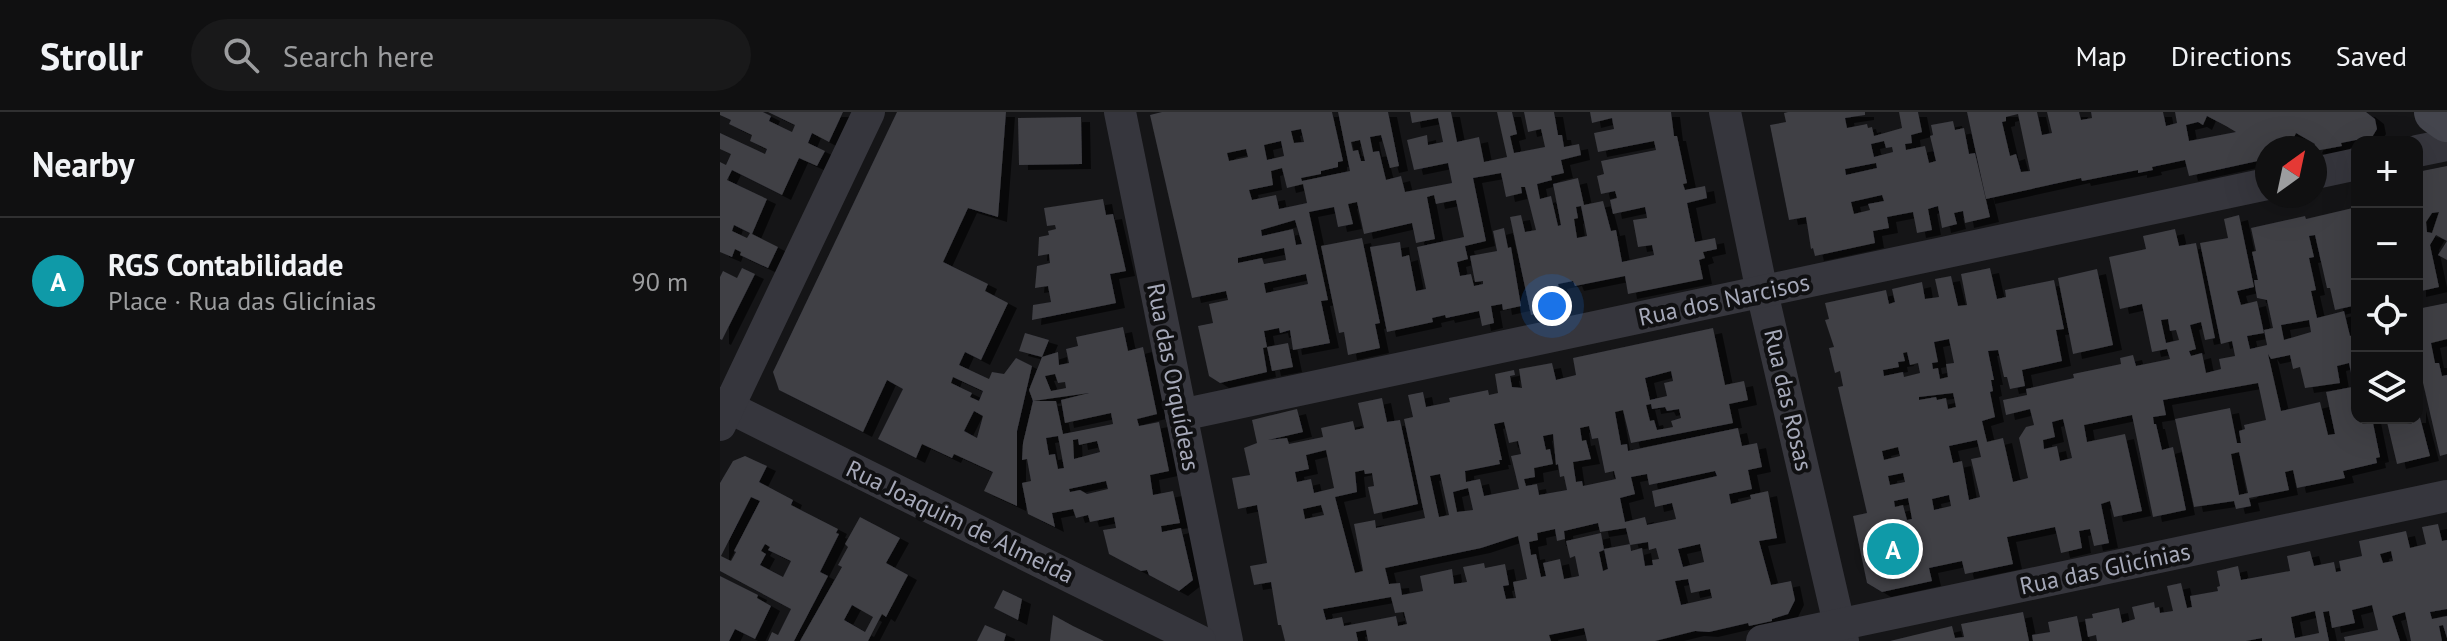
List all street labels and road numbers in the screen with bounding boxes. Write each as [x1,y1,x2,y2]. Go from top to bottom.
street label: Rua dos Narcisos [1636,266,1812,333]
street label: Rua das Orquídeas [1140,280,1207,473]
street label: Rua das Rosas [1757,326,1820,474]
street label: Rua Joaquim de Almeida [841,453,1079,590]
street label: Rua das Glicínias [2017,535,2193,602]

